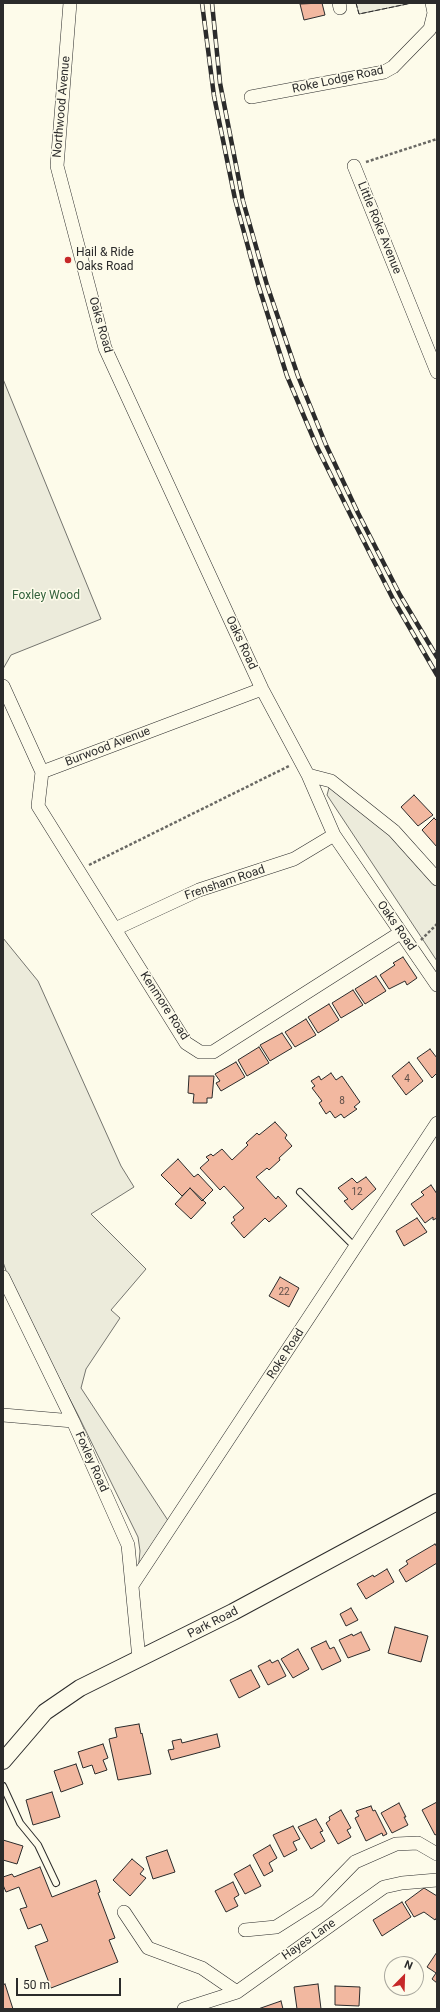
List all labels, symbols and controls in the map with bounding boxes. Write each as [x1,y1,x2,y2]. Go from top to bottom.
street label: Northwood Avenue [50,56,74,158]
street label: Roke Lodge Road [291,63,385,97]
street label: Little Roke Avenue [354,180,404,276]
place label: Hail & Ride Oaks Road [76,246,134,274]
marker: Hail & Ride Oaks Road [63,255,73,265]
street label: Oaks Road [85,295,115,355]
park label: Foxley Wood [12,589,80,603]
street label: Oaks Road [222,614,260,672]
street label: Burwood Avenue [63,724,153,770]
street label: Frensham Road [183,863,267,903]
street label: Oaks Road [374,898,418,954]
street label: Kenmore Road [137,969,191,1043]
house number: 4 [404,1073,410,1085]
house number: 8 [339,1095,345,1107]
house number: 12 [351,1186,363,1198]
house number: 22 [278,1286,290,1298]
street label: Roke Road [264,1326,308,1382]
street label: Foxley Road [71,1430,111,1494]
street label: Park Road [185,1604,241,1642]
street label: Hayes Lane [279,1916,339,1964]
north arrow [384,1956,424,1996]
text: N [402,1958,415,1973]
scale bar [18,1970,123,1996]
text: 50 m [23,1978,50,1992]

